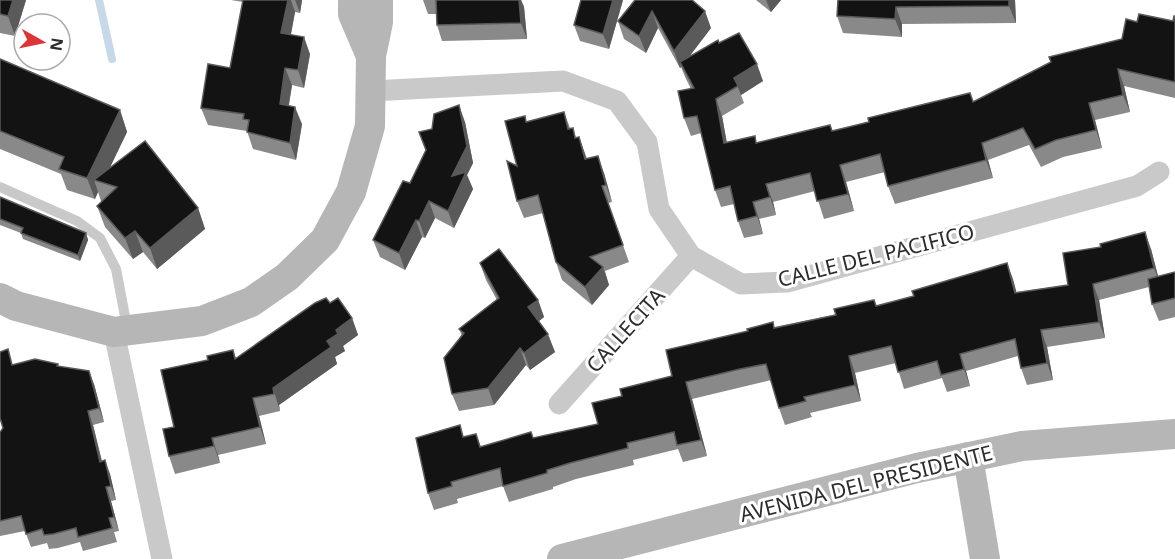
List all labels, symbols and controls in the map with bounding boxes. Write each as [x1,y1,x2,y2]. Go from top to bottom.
north arrow [12,12,72,72]
text: N [45,36,69,52]
street label: CALLE DEL PACIFICO [775,217,977,293]
street label: CALLECITA [580,281,671,378]
street label: AVENIDA DEL PRESIDENTE [737,438,995,528]

